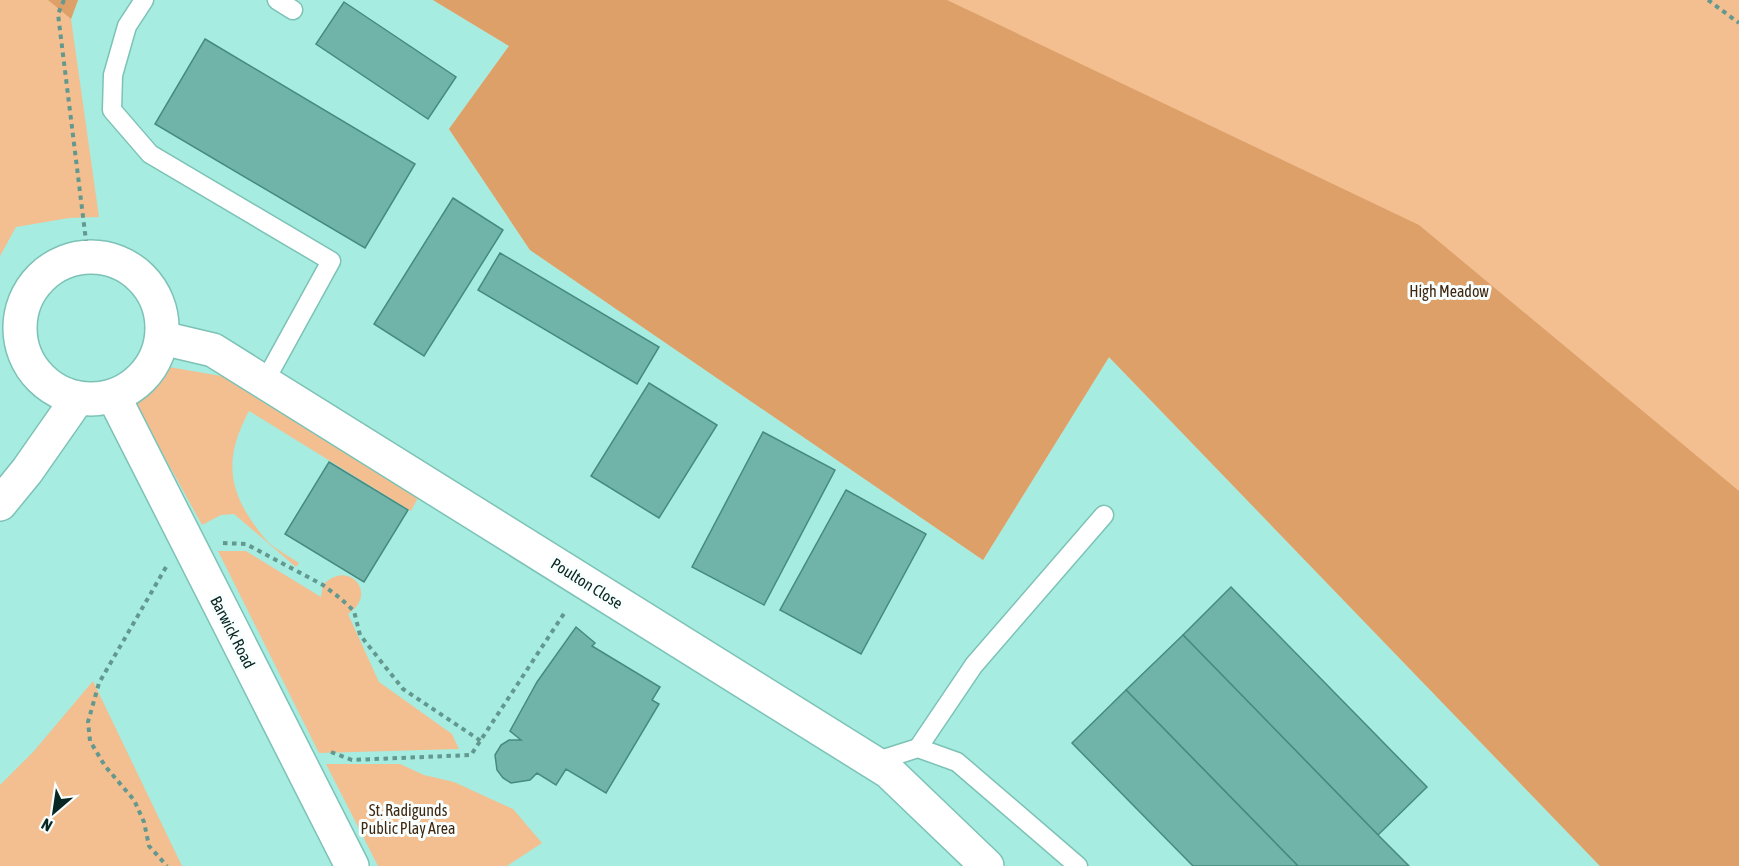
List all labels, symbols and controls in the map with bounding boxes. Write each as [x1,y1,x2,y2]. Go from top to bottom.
park label: High Meadow [1409,282,1489,301]
street label: Poulton Close [548,554,626,612]
street label: Barwick Road [207,593,259,671]
north arrow [24,782,84,842]
park label: St. Radigunds Public Play Area [361,801,455,838]
text: N [38,815,55,835]

